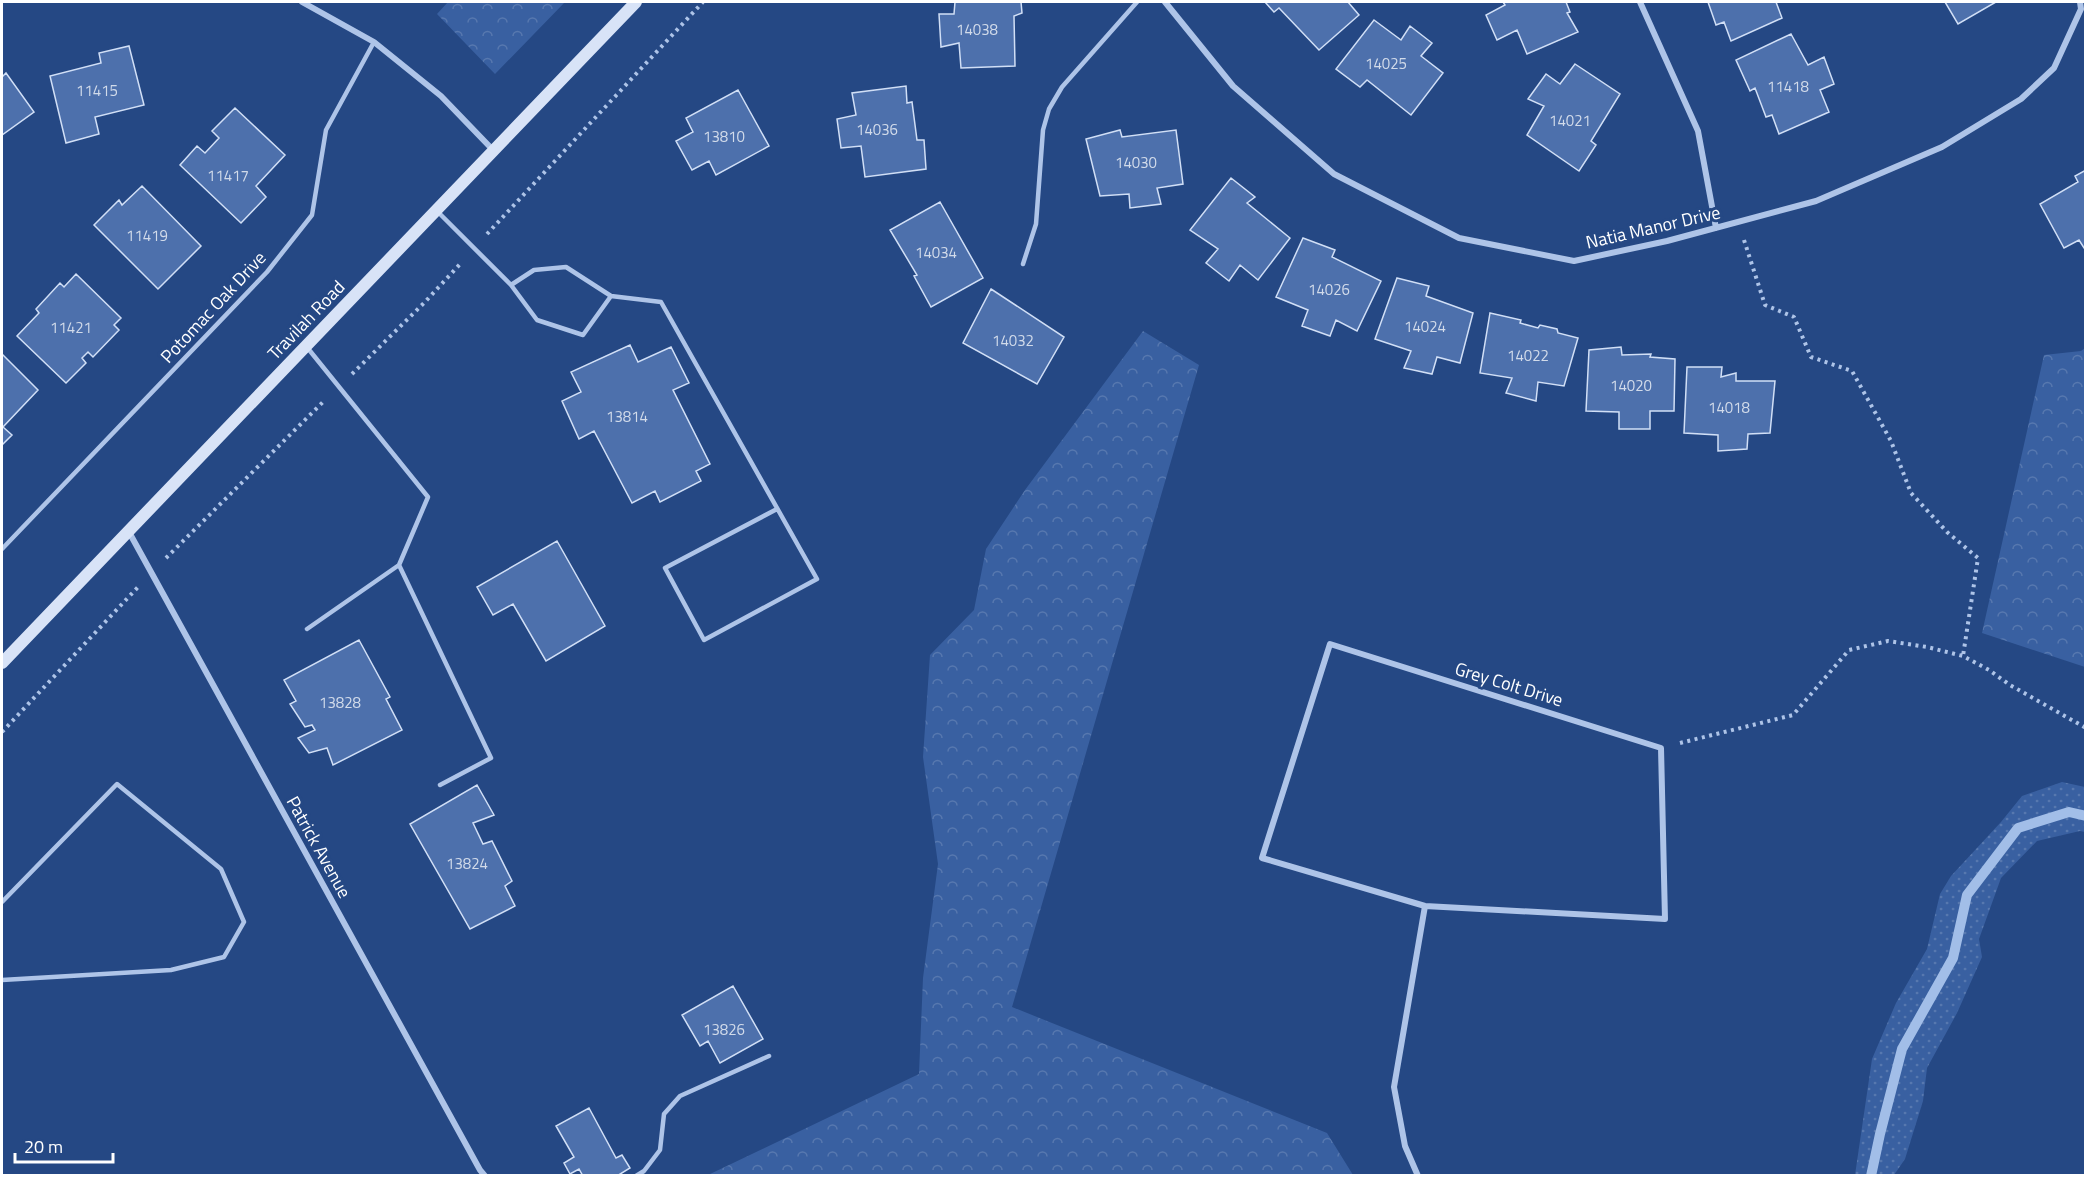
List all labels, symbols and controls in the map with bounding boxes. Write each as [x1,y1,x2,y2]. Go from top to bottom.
house number: 14038 [956,18,998,41]
house number: 14025 [1365,52,1407,75]
house number: 11418 [1767,75,1809,98]
house number: 11415 [76,79,118,102]
house number: 14021 [1549,109,1591,132]
house number: 14036 [856,118,898,141]
house number: 13810 [703,125,745,148]
house number: 14030 [1115,151,1157,174]
house number: 11417 [207,164,249,187]
street label: Natia Manor Drive [1583,198,1723,256]
house number: 11419 [126,224,168,247]
house number: 14034 [915,241,957,264]
street label: Potomac Oak Drive [154,245,272,369]
street label: Travilah Road [261,274,351,366]
house number: 14026 [1308,278,1350,301]
house number: 14024 [1404,315,1446,338]
house number: 11421 [50,316,92,339]
house number: 14032 [992,329,1034,352]
house number: 14022 [1507,344,1549,367]
house number: 14020 [1610,374,1652,397]
house number: 14018 [1708,396,1750,419]
house number: 13814 [606,405,648,428]
street label: Grey Colt Drive [1452,655,1566,713]
house number: 13828 [319,691,361,714]
street label: Patrick Avenue [280,791,358,903]
house number: 13824 [446,852,488,875]
house number: 13826 [703,1018,745,1041]
scale bar [15,1126,112,1164]
text: 20 m [24,1133,63,1160]

